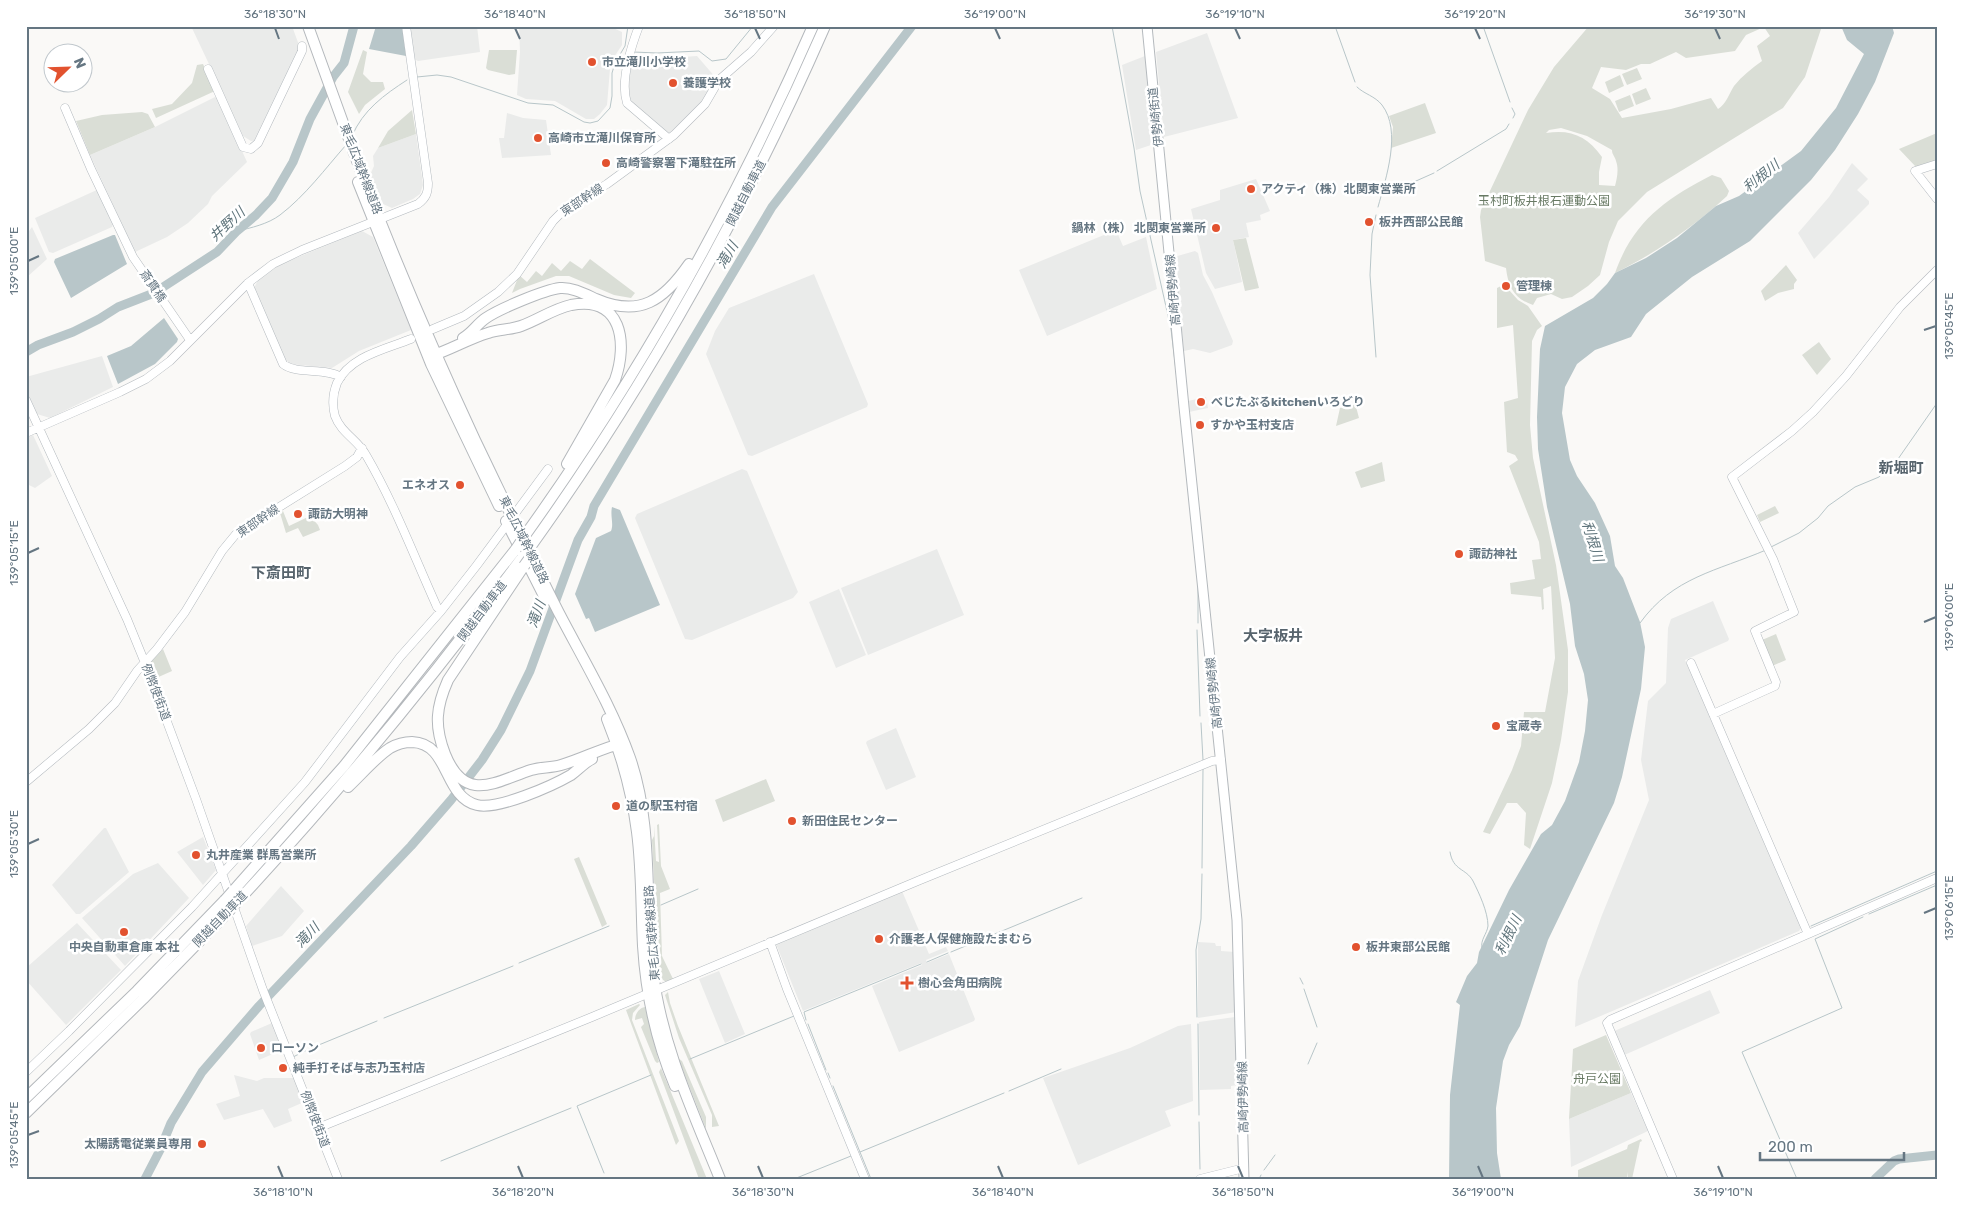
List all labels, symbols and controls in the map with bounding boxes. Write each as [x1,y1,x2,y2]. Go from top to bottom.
text: 36°18'30"N [244,7,306,21]
text: 36°18'40"N [484,7,546,21]
text: 36°18'50"N [724,7,786,21]
text: 36°19'00"N [964,7,1026,21]
text: 36°19'10"N [1205,7,1265,21]
text: 36°19'20"N [1444,7,1506,21]
text: 36°19'30"N [1684,7,1746,21]
north arrow [42,42,92,92]
text: N [70,55,89,71]
place label: 市立滝川小学校 [602,55,686,69]
marker: 市立滝川小学校 [586,56,598,68]
place label: 養護学校 [683,76,731,90]
marker: 養護学校 [667,77,679,89]
street label: 伊勢崎街道 [1146,86,1166,148]
street label: 東毛広域幹線道路 [337,122,385,216]
place label: 高崎市立滝川保育所 [548,131,656,145]
marker: 高崎市立滝川保育所 [532,132,544,144]
water label: 利根川 [1740,155,1785,196]
place label: 高崎警察署下滝駐在所 [616,156,736,170]
marker: 高崎警察署下滝駐在所 [600,157,612,169]
street label: 関越自動車道 [723,158,769,228]
street label: 東部幹線 [558,181,606,219]
place label: アクティ（株）北関東営業所 [1261,182,1416,196]
marker: アクティ（株）北関東営業所 [1245,183,1257,195]
park label: 玉村町板井根石運動公園 [1478,194,1610,208]
water label: 井野川 [206,202,250,245]
place label: 板井西部公民館 [1379,215,1463,229]
marker: 板井西部公民館 [1363,216,1375,228]
place label: 鍋林（株） 北関東営業所 [1071,221,1206,235]
marker: 鍋林（株） 北関東営業所 [1210,222,1222,234]
text: 139°05'00"E [7,227,21,295]
water label: 滝川 [713,237,743,272]
street label: 高崎伊勢崎線 [1163,254,1183,326]
street label: 斎貫橋 [137,267,169,305]
place label: 管理棟 [1516,279,1552,293]
marker: 管理棟 [1500,280,1512,292]
text: 139°05'45"E [1942,292,1956,360]
place label: べじたぶるkitchenいろどり [1211,395,1365,409]
marker: べじたぶるkitchenいろどり [1195,396,1207,408]
place label: すかや玉村支店 [1210,418,1294,432]
marker: すかや玉村支店 [1194,419,1206,431]
district label: 新堀町 [1878,459,1924,477]
place label: エネオス [402,478,450,492]
marker: エネオス [454,479,466,491]
street label: 東毛広域幹線道路 [497,494,551,586]
street label: 東部幹線 [234,502,282,540]
place label: 諏訪大明神 [308,507,368,521]
marker: 諏訪大明神 [292,508,304,520]
water label: 利根川 [1578,519,1607,566]
text: 139°05'15"E [7,520,21,586]
place label: 諏訪神社 [1469,547,1517,561]
marker: 諏訪神社 [1453,548,1465,560]
district label: 下斎田町 [251,564,311,582]
street label: 関越自動車道 [455,578,509,644]
text: 139°06'00"E [1942,583,1956,651]
water label: 滝川 [524,596,550,630]
district label: 大字板井 [1243,627,1303,645]
street label: 高崎伊勢崎線 [1203,656,1225,730]
street label: 例幣使街道 [139,661,173,723]
place label: 宝蔵寺 [1506,719,1542,733]
marker: 宝蔵寺 [1490,720,1502,732]
place label: 道の駅玉村宿 [626,799,698,813]
marker: 道の駅玉村宿 [610,800,622,812]
text: 139°05'30"E [7,810,21,878]
place label: 新田住民センター [802,814,898,828]
marker: 新田住民センター [786,815,798,827]
place label: 丸井産業 群馬営業所 [206,848,317,862]
marker: 丸井産業 群馬営業所 [190,849,202,861]
text: 139°06'15"E [1942,875,1956,941]
street label: 東毛広域幹線道路 [642,885,662,981]
street label: 関越自動車道 [190,888,250,950]
water label: 利根川 [1492,911,1526,958]
water label: 滝川 [292,918,325,951]
marker: 中央自動車倉庫 本社 [118,926,130,938]
place label: 介護老人保健施設たまむら [889,932,1033,946]
marker: 介護老人保健施設たまむら [873,933,885,945]
place label: 中央自動車倉庫 本社 [69,940,179,954]
place label: 板井東部公民館 [1366,940,1450,954]
marker: 板井東部公民館 [1350,941,1362,953]
marker: 樹心会角田病院 [900,976,914,990]
place label: 樹心会角田病院 [918,976,1002,990]
place label: ローソン [271,1041,319,1055]
marker: ローソン [255,1042,267,1054]
place label: 純手打そば与志乃玉村店 [293,1061,425,1075]
street label: 高崎伊勢崎線 [1235,1061,1251,1133]
marker: 純手打そば与志乃玉村店 [277,1062,289,1074]
park label: 舟戸公園 [1573,1072,1621,1086]
street label: 例幣使街道 [298,1088,332,1150]
text: 139°05'45"E [7,1101,21,1169]
scale bar [1760,1130,1904,1162]
place label: 太陽誘電従業員専用 [84,1137,192,1151]
marker: 太陽誘電従業員専用 [196,1138,208,1150]
text: 200 m [1768,1138,1813,1156]
text: 36°18'10"N [253,1185,313,1199]
text: 36°18'20"N [492,1185,554,1199]
text: 36°18'30"N [732,1185,794,1199]
text: 36°18'40"N [972,1185,1034,1199]
text: 36°18'50"N [1212,1185,1274,1199]
text: 36°19'00"N [1452,1185,1514,1199]
text: 36°19'10"N [1693,1185,1753,1199]

